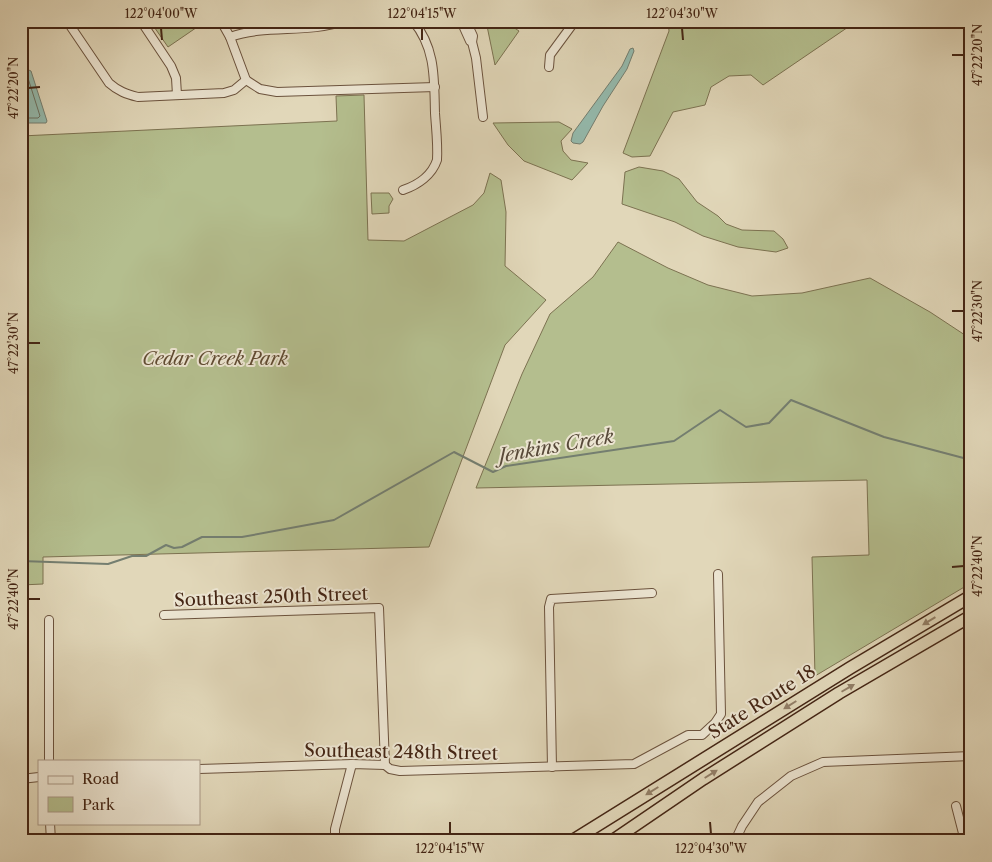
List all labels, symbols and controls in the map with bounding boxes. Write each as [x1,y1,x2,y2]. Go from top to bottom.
text: 122°04'00"W [125,6,198,21]
text: 122°04'15"W [388,6,457,21]
text: 122°04'30"W [646,6,719,21]
text: 47°22'20"N [970,24,985,86]
text: 47°22'20"N [6,57,21,119]
text: 47°22'30"N [970,280,985,342]
text: 47°22'30"N [6,312,21,374]
park label: Cedar Creek Park [142,348,288,370]
water label: Jenkins Creek [492,425,616,468]
text: 47°22'40"N [970,535,985,597]
text: 47°22'40"N [6,568,21,630]
street label: Southeast 250th Street [174,583,369,611]
one-way arrow [922,616,935,625]
street label: State Route 18 [704,660,820,744]
one-way arrow [842,683,855,692]
one-way arrow [783,701,796,710]
street label: Southeast 248th Street [304,739,499,765]
legend [38,760,200,824]
text: Road [82,769,119,788]
one-way arrow [704,769,717,779]
one-way arrow [645,786,658,796]
text: Park [82,795,116,814]
text: 122°04'15"W [416,841,485,856]
text: 122°04'30"W [675,841,748,856]

